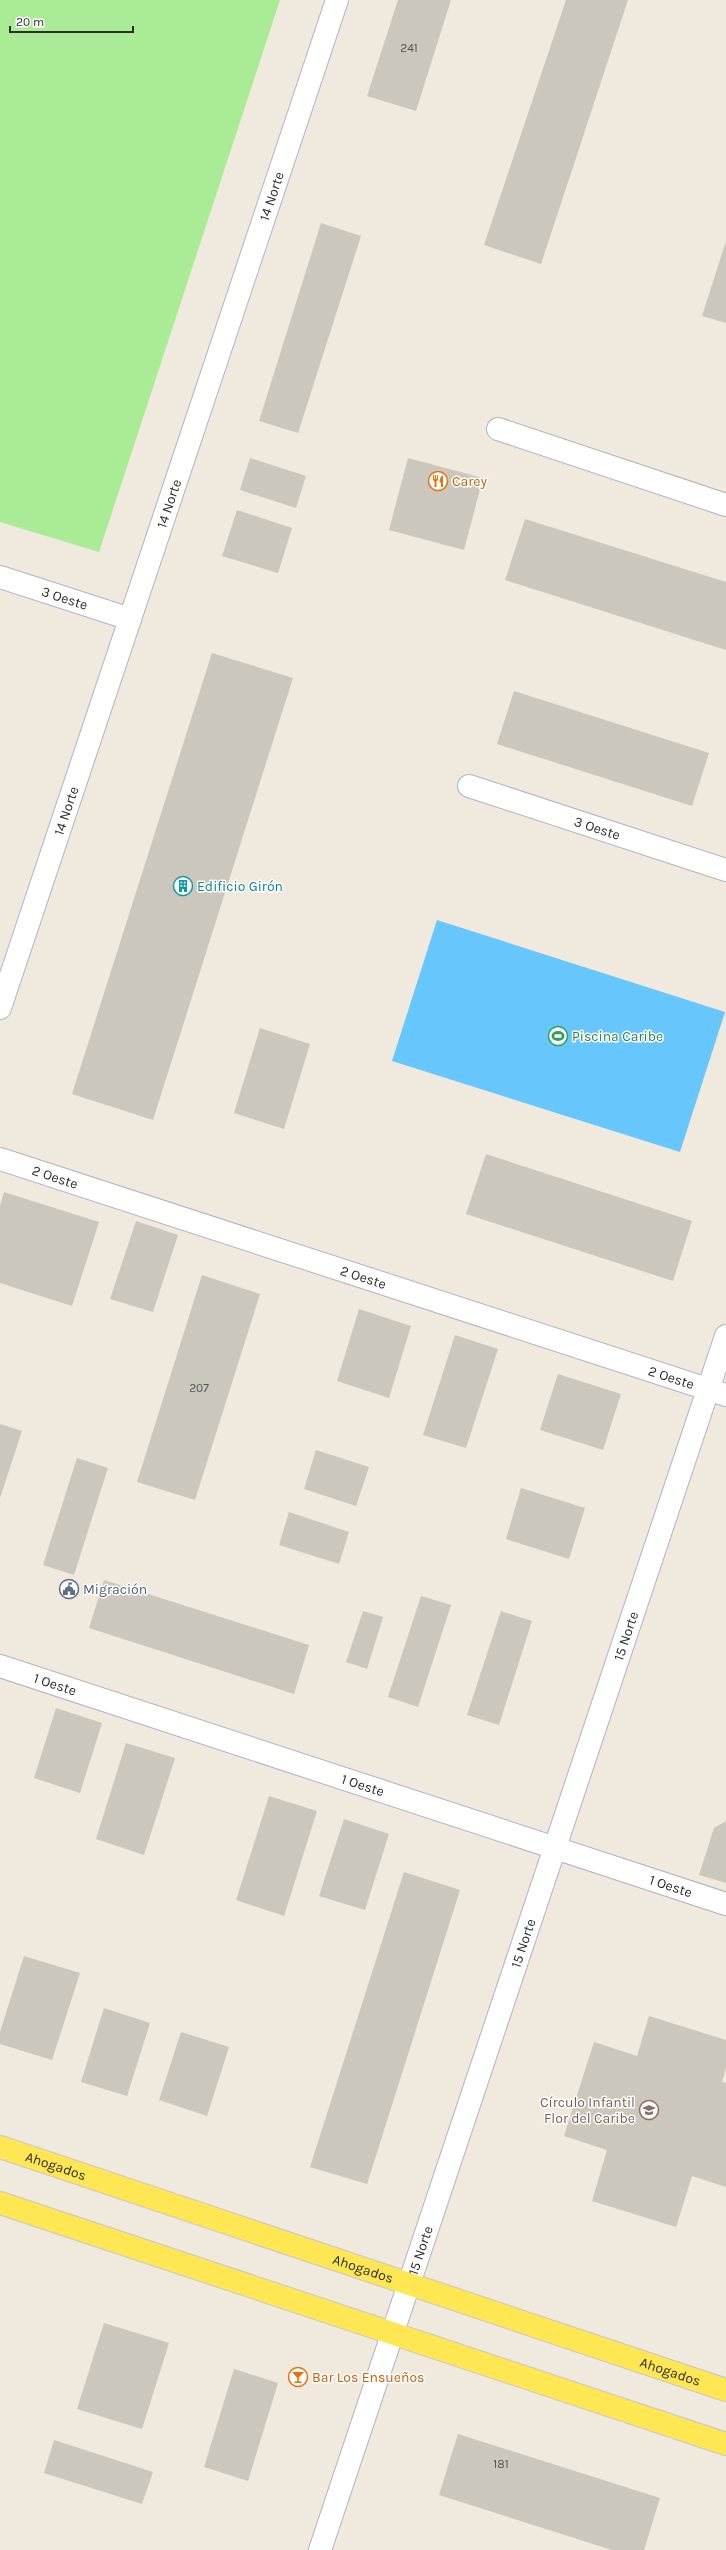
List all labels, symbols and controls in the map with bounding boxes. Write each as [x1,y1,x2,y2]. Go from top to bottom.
scale bar [10,8,133,34]
text: 20 m [16,15,44,29]
house number: 241 [400,41,418,55]
street label: 14 Norte [255,169,287,223]
restaurant icon: Carey [427,470,449,492]
place label: Carey [452,473,488,490]
street label: 14 Norte [153,477,185,530]
street label: 3 Oeste [39,582,90,613]
street label: 14 Norte [50,784,82,837]
street label: 3 Oeste [572,812,623,843]
building icon: Edificio Girón [172,875,194,897]
place label: Edificio Girón [197,878,283,895]
sports icon: Piscina Caribe [547,1025,569,1047]
place label: Piscina Caribe [572,1028,663,1045]
street label: 2 Oeste [30,1161,80,1192]
street label: 2 Oeste [338,1262,389,1293]
street label: 2 Oeste [646,1362,697,1393]
house number: 207 [189,1381,209,1395]
public building icon: Migración [58,1578,80,1600]
place label: Migración [83,1581,147,1598]
street label: 15 Norte [610,1609,642,1662]
street label: 1 Oeste [32,1669,79,1699]
street label: 1 Oeste [339,1770,387,1800]
street label: 1 Oeste [647,1871,694,1901]
street label: 15 Norte [507,1916,539,1970]
place label: Círculo Infantil Flor del Caribe [540,2094,635,2127]
school or university icon: Círculo Infantil Flor del Caribe [638,2099,660,2121]
street label: Ahogados [23,2148,89,2184]
street label: 15 Norte [404,2224,436,2277]
street label: Ahogados [331,2250,396,2287]
street label: Ahogados [638,2353,703,2389]
bar icon: Bar Los Ensueños [287,2366,309,2388]
place label: Bar Los Ensueños [312,2369,424,2386]
house number: 181 [493,2457,509,2471]

